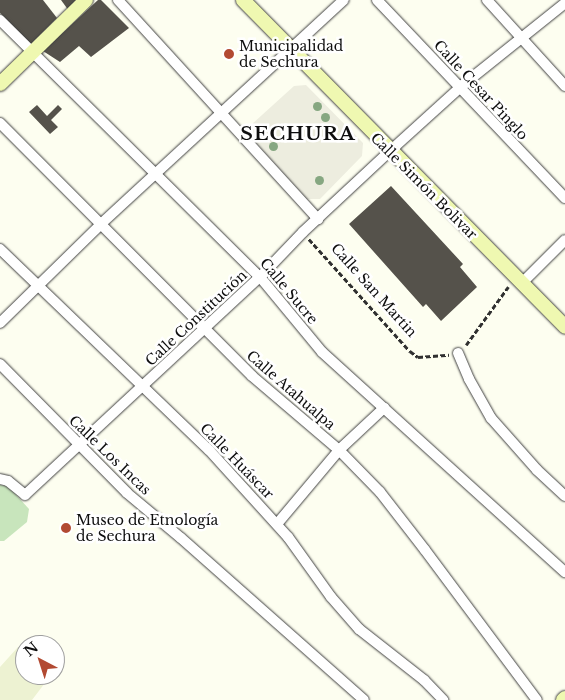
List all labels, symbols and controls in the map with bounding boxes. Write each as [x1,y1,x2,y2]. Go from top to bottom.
street label: Calle Cesar Pinglo [430,37,532,143]
place label: Municipalidad de Sechura [239,38,343,70]
marker: Municipalidad de Sechura [223,48,235,60]
district label: SECHURA [239,123,357,145]
street label: Calle Simón Bolivar [367,129,481,243]
street label: Calle San Martin [328,240,420,340]
street label: Calle Sucre [257,255,321,327]
street label: Calle Constitución [142,267,250,369]
street label: Calle Atahualpa [243,347,339,433]
street label: Calle Los Incas [66,412,154,498]
street label: Calle Huáscar [197,420,277,502]
place label: Museo de Etnología de Sechura [76,512,218,544]
marker: Museo de Etnología de Sechura [60,522,72,534]
north arrow [15,635,65,685]
text: N [20,638,42,660]

